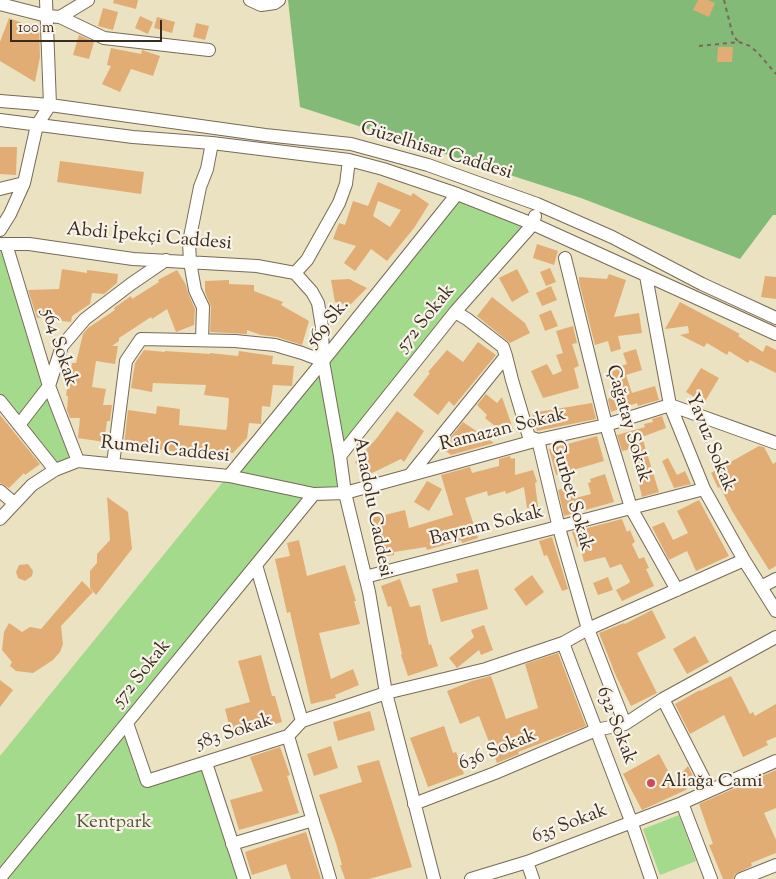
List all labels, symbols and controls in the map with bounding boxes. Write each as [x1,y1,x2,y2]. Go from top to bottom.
scale bar [12,10,165,42]
text: 100 m [18,18,54,39]
street label: Güzelhisar Caddesi [357,118,515,186]
street label: Abdi İpekçi Caddesi [65,219,233,257]
street label: 572 Sokak [393,281,461,357]
street label: 569 Sk. [303,295,355,353]
street label: 564 Sokak [35,306,81,390]
street label: Çağatay Sokak [599,363,655,485]
street label: Yavuz Sokak [679,391,739,495]
street label: Ramazan Sokak [438,404,568,458]
street label: Rumeli Caddesi [99,433,231,469]
street label: Anadolu Caddesi [346,435,396,579]
street label: Gurbet Sokak [543,438,597,554]
street label: Bayram Sokak [428,502,546,552]
street label: 572 Sokak [109,636,177,712]
street label: 632 Sokak [590,684,640,768]
street label: 583 Sokak [194,710,276,756]
street label: 636 Sokak [456,725,540,777]
place label: Aliağa Cami [661,772,763,794]
marker: Aliağa Cami [645,777,657,789]
street label: 635 Sokak [529,800,611,850]
park label: Kentpark [76,813,152,835]

